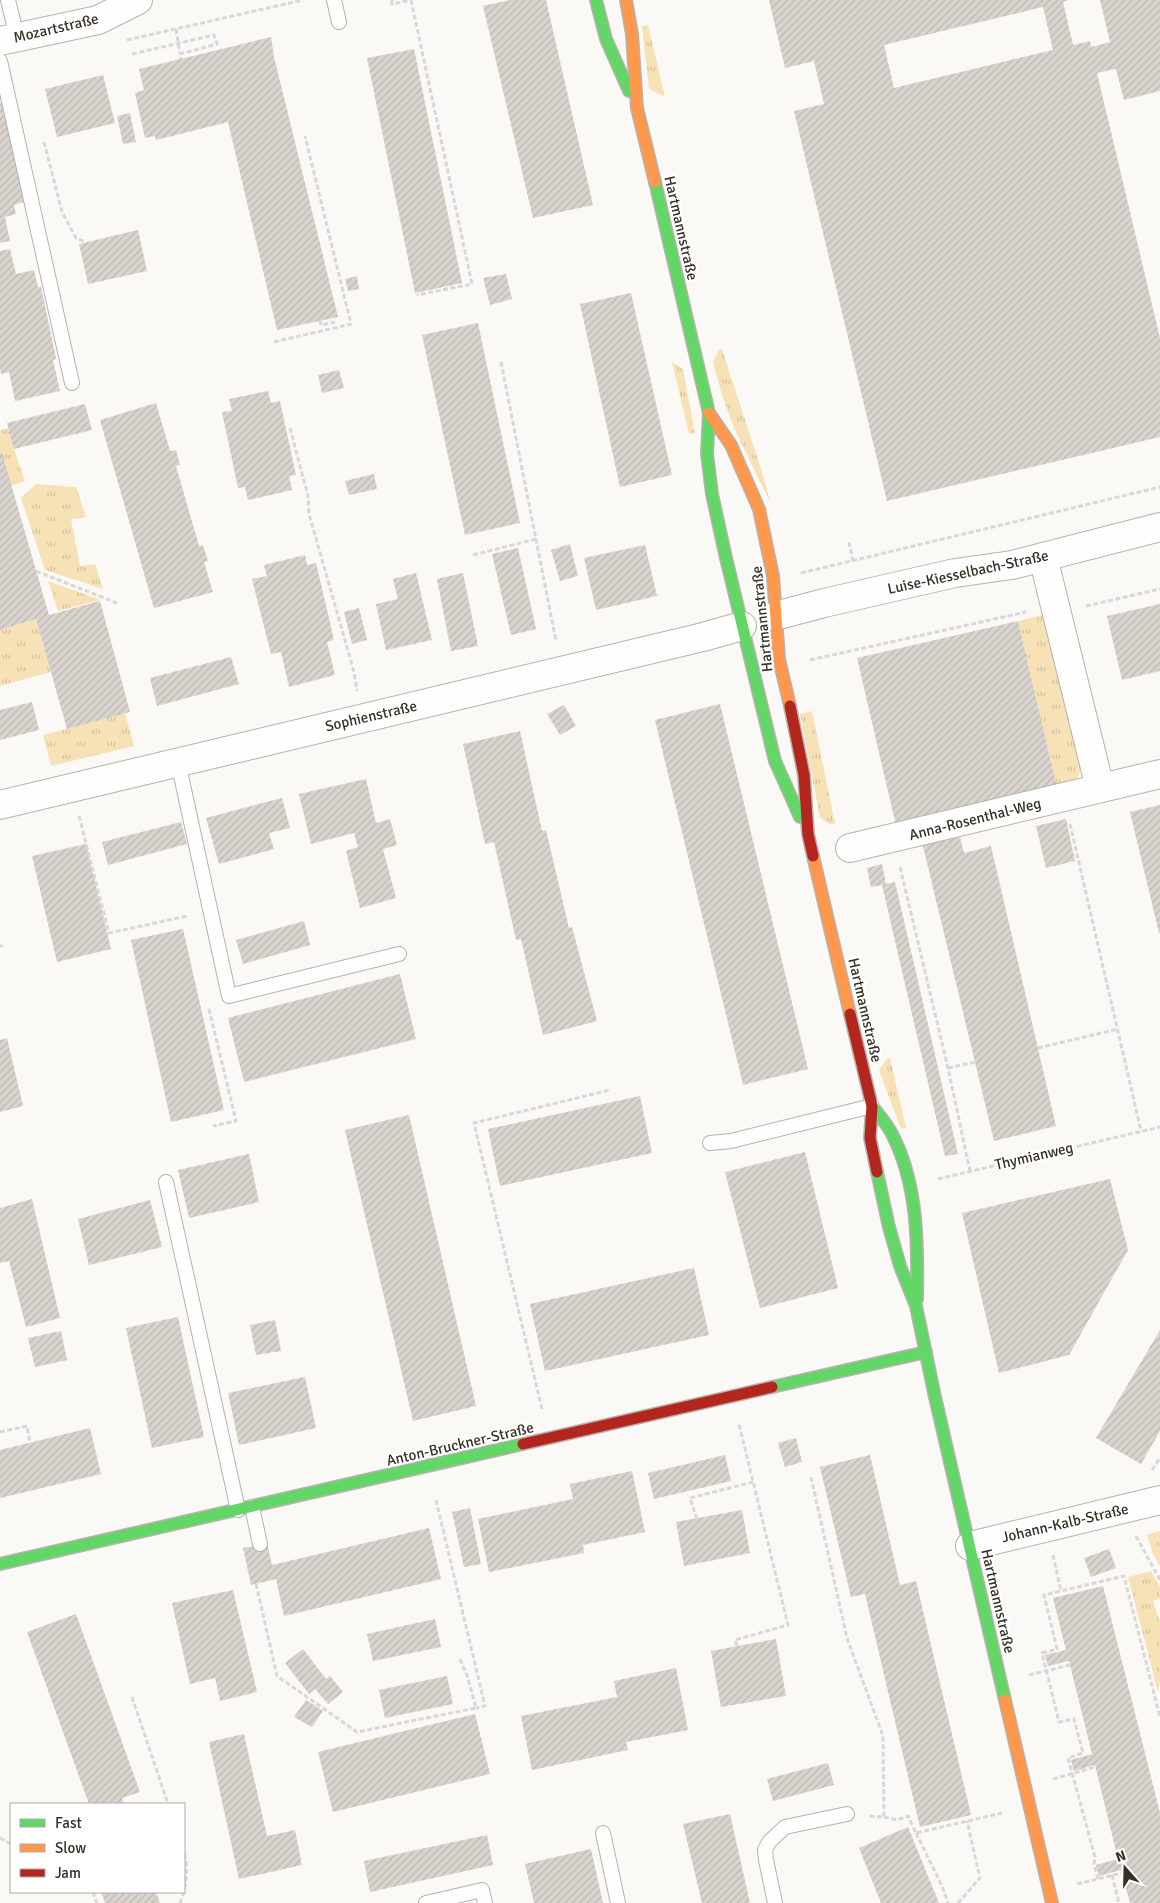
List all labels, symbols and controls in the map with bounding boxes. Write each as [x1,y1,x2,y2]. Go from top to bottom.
street label: Mozartstraße [12,9,100,47]
street label: Hartmannstraße [660,174,702,282]
street label: Luise-Kiesselbach-Straße [886,546,1050,598]
street label: Hartmannstraße [747,565,777,673]
street label: Sophienstraße [323,697,419,735]
street label: Anna-Rosenthal-Weg [907,794,1043,844]
street label: Hartmannstraße [844,956,886,1064]
street label: Thymianweg [993,1138,1075,1174]
street label: Anton-Bruckner-Straße [385,1418,535,1470]
street label: Johann-Kalb-Straße [1000,1500,1130,1546]
street label: Hartmannstraße [977,1547,1019,1655]
legend [10,1803,185,1893]
text: Fast [55,1814,82,1832]
text: Slow [55,1839,86,1857]
north arrow [1100,1843,1150,1893]
text: N [1113,1847,1128,1866]
text: Jam [55,1864,81,1882]

